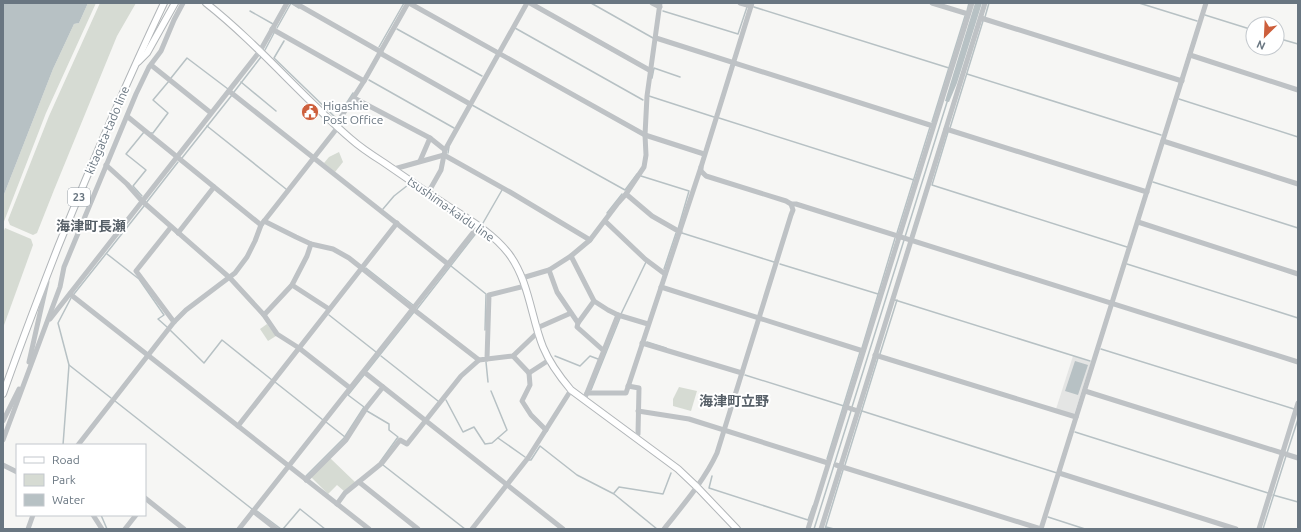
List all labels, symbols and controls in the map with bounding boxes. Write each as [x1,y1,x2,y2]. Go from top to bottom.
north arrow [1245,16,1285,56]
text: N [1255,38,1267,52]
street label: kitagata-tado line [83,84,131,176]
place label: Higashie Post Office [323,99,383,126]
public building icon: Higashie Post Office [300,102,320,122]
street label: tsushima-kaidu line [405,174,497,244]
road number: 23 [68,188,90,206]
district label: 海津町長瀬 [56,218,126,234]
district label: 海津町立野 [699,393,769,409]
legend [16,444,146,516]
text: Road [52,453,80,466]
text: Park [52,473,76,486]
text: Water [52,493,85,506]

